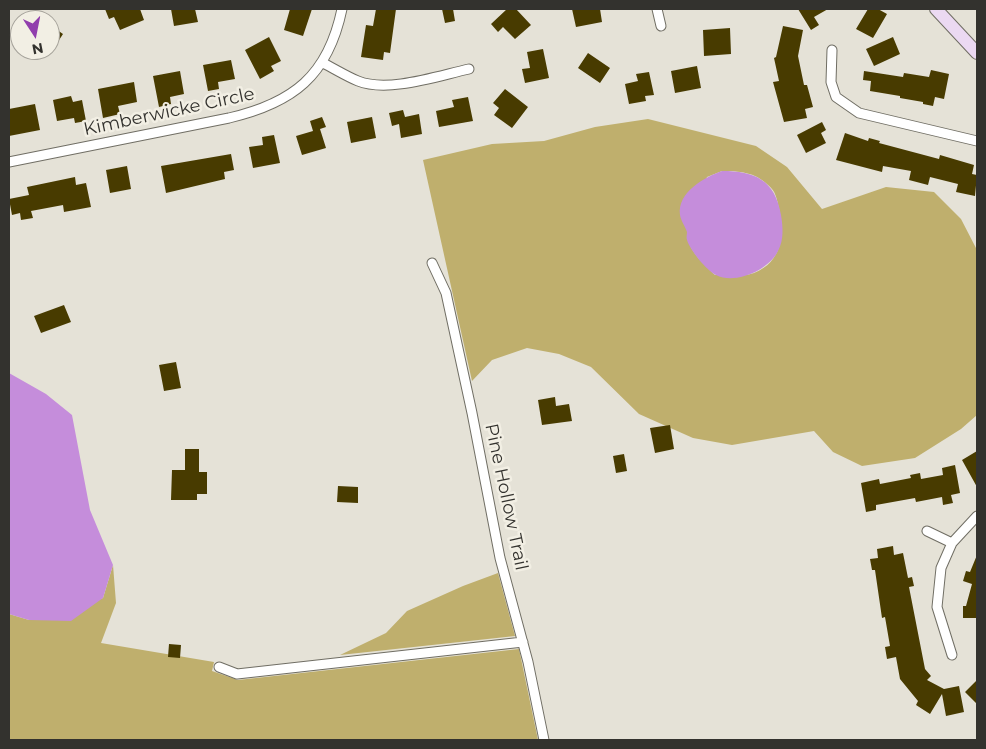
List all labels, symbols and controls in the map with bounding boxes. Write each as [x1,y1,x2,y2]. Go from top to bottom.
north arrow [10,10,60,60]
text: N [30,39,45,59]
street label: Kimberwicke Circle [82,83,256,141]
street label: Pine Hollow Trail [480,422,532,572]

